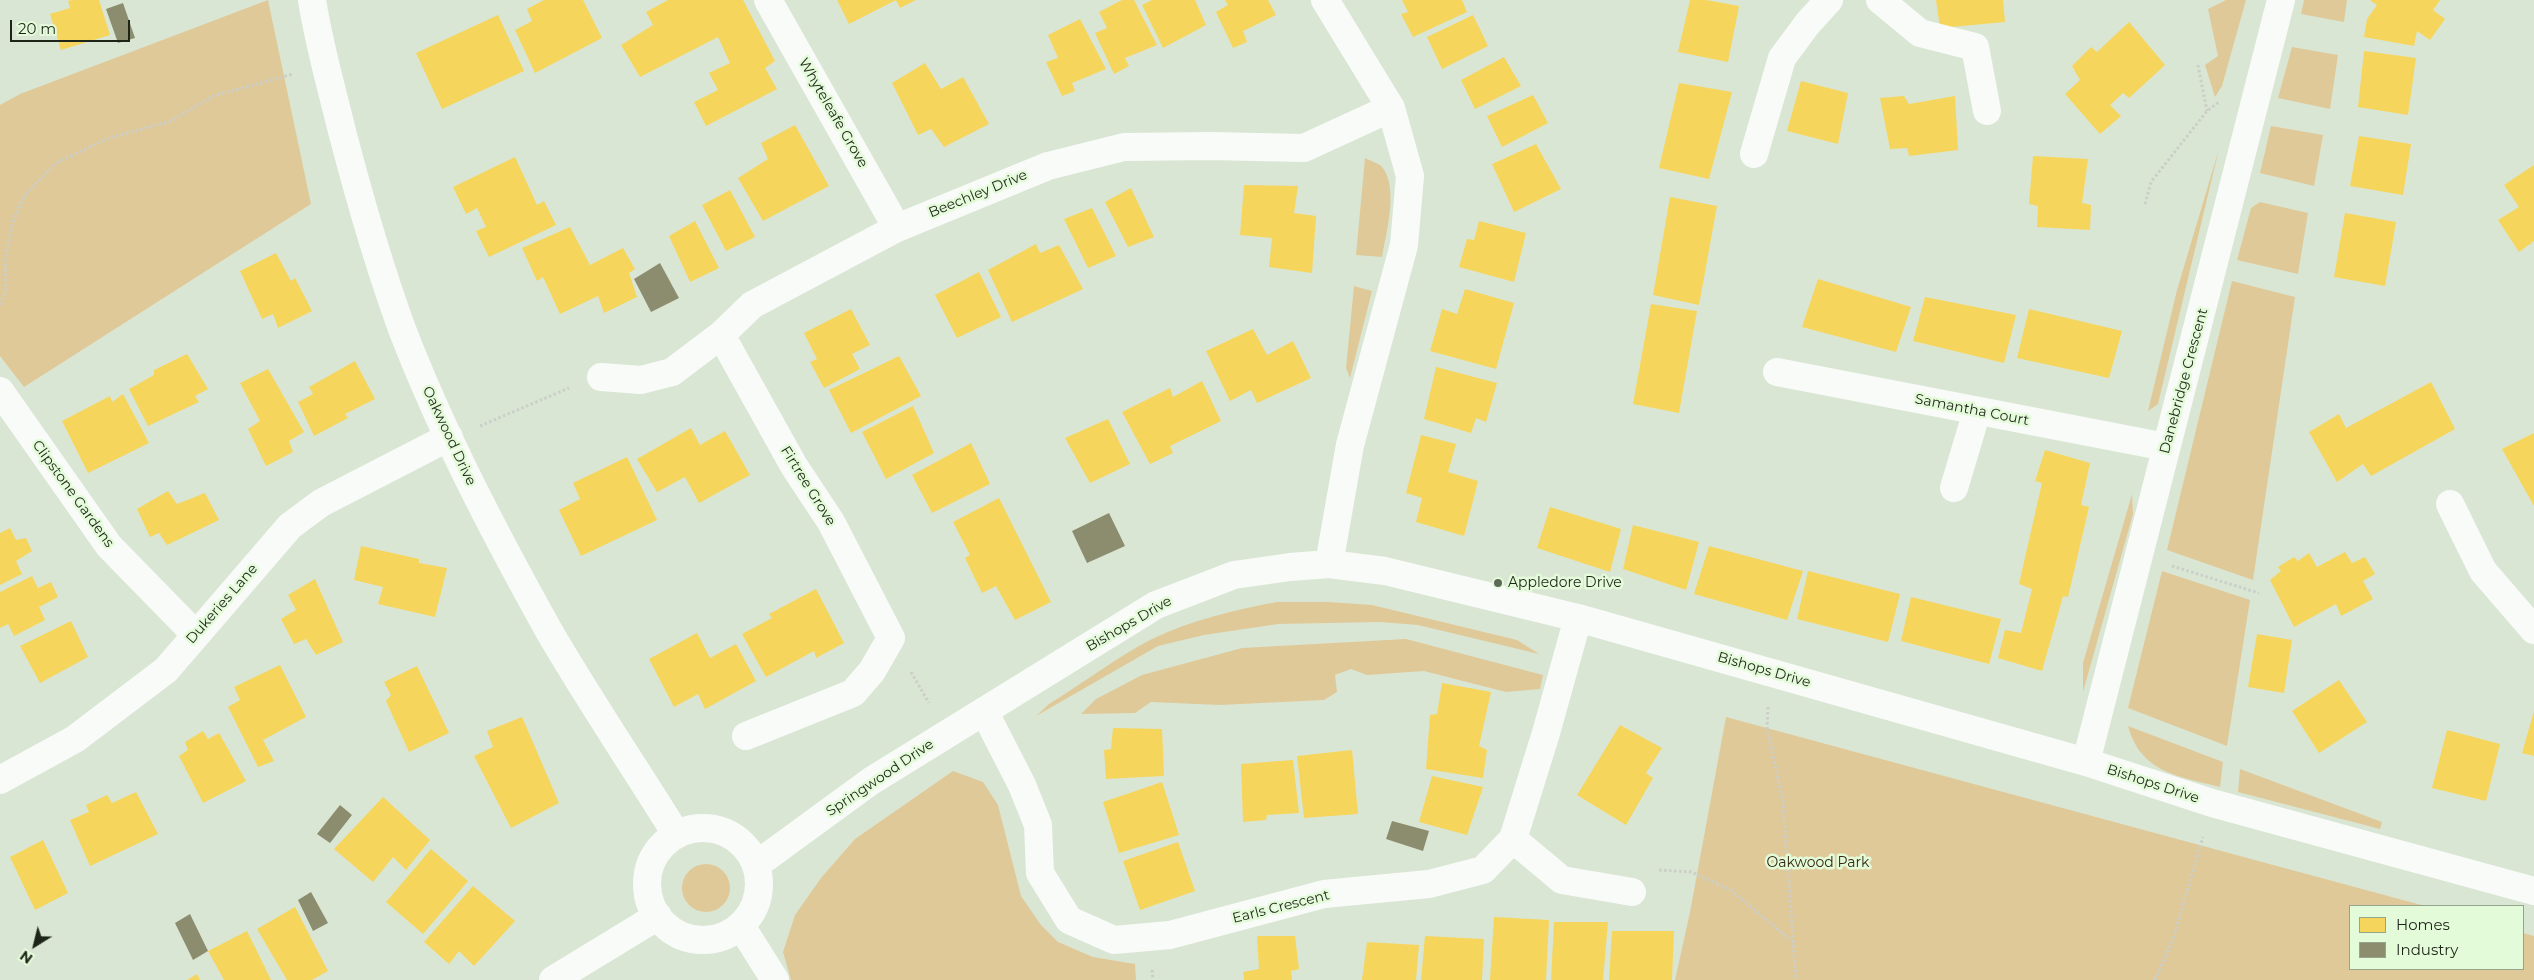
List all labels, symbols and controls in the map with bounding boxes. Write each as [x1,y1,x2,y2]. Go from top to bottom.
scale bar [12,10,132,42]
text: 20 m [18,19,56,38]
street label: Whyteleafe Grove [795,55,871,171]
street label: Beechley Drive [926,167,1030,221]
street label: Danebridge Crescent [2157,307,2211,455]
street label: Oakwood Drive [419,384,479,488]
street label: Samantha Court [1914,391,2030,429]
street label: Clipstone Gardens [28,437,118,551]
street label: Firtree Grove [777,443,839,529]
street label: Dukeries Lane [183,561,261,647]
place label: Appledore Drive [1508,575,1622,591]
marker: Appledore Drive [1492,577,1504,589]
street label: Bishops Drive [1083,593,1175,655]
street label: Bishops Drive [1716,649,1812,691]
street label: Springwood Drive [823,736,937,820]
street label: Bishops Drive [2105,761,2201,807]
park label: Oakwood Park [1767,855,1869,871]
street label: Earls Crescent [1231,887,1331,927]
legend [2349,905,2524,970]
text: Homes [2396,915,2450,934]
north arrow [10,920,60,970]
text: Industry [2396,940,2458,959]
text: N [16,947,36,968]

